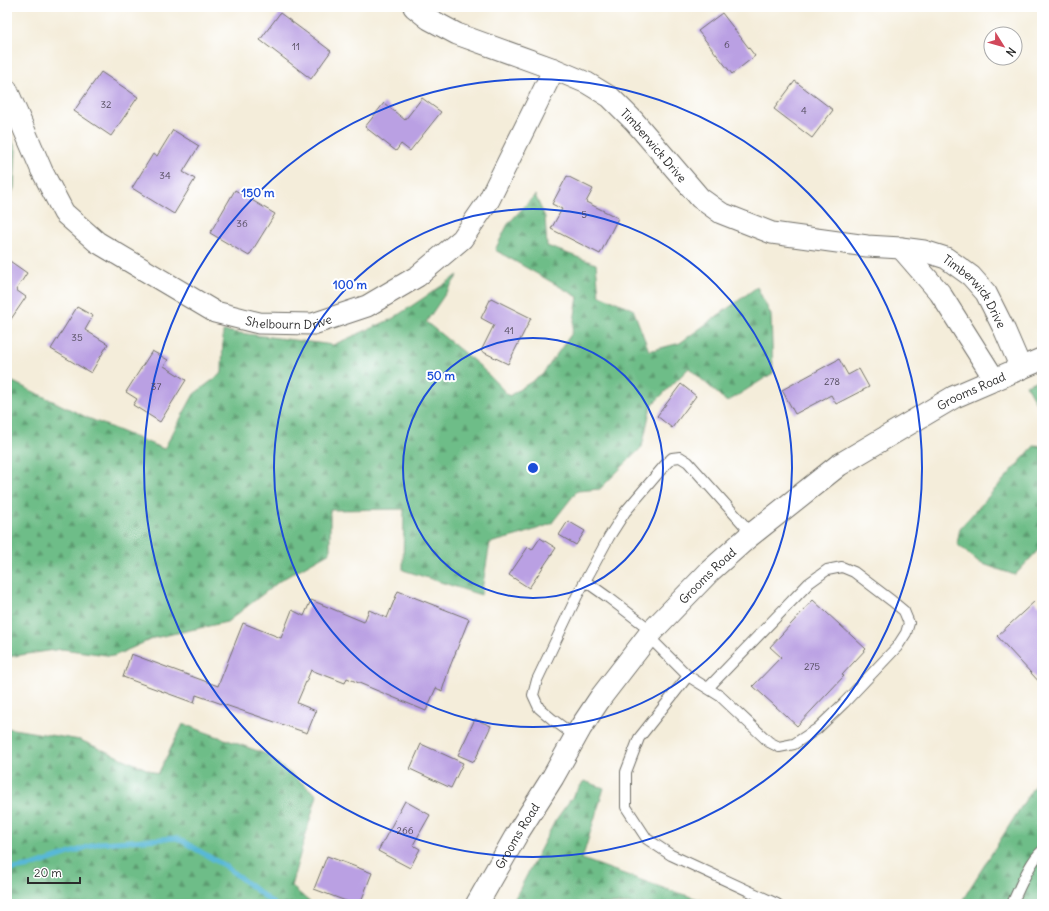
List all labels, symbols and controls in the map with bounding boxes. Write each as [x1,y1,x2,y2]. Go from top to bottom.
north arrow [983,26,1023,66]
house number: 6 [724,38,730,51]
house number: 11 [292,40,300,53]
text: N [1003,45,1019,59]
house number: 32 [100,98,112,111]
house number: 4 [801,104,807,117]
street label: Timberwick Drive [618,105,690,185]
house number: 34 [159,169,171,182]
text: 150 m [242,185,275,200]
house number: 5 [581,208,587,221]
house number: 36 [236,217,248,230]
street label: Timberwick Drive [940,251,1010,330]
text: 100 m [333,277,367,292]
street label: Shelbourn Drive [244,311,333,331]
house number: 41 [504,324,514,337]
house number: 35 [71,331,83,344]
text: 50 m [427,368,456,383]
street label: Grooms Road [934,368,1008,413]
house number: 278 [824,375,840,388]
house number: 37 [151,380,161,393]
centre of rings [526,461,540,475]
street label: Grooms Road [675,544,739,607]
house number: 275 [804,660,820,673]
street label: Grooms Road [491,800,542,871]
house number: 266 [396,824,414,837]
scale bar [28,859,80,885]
text: 20 m [34,865,62,880]

